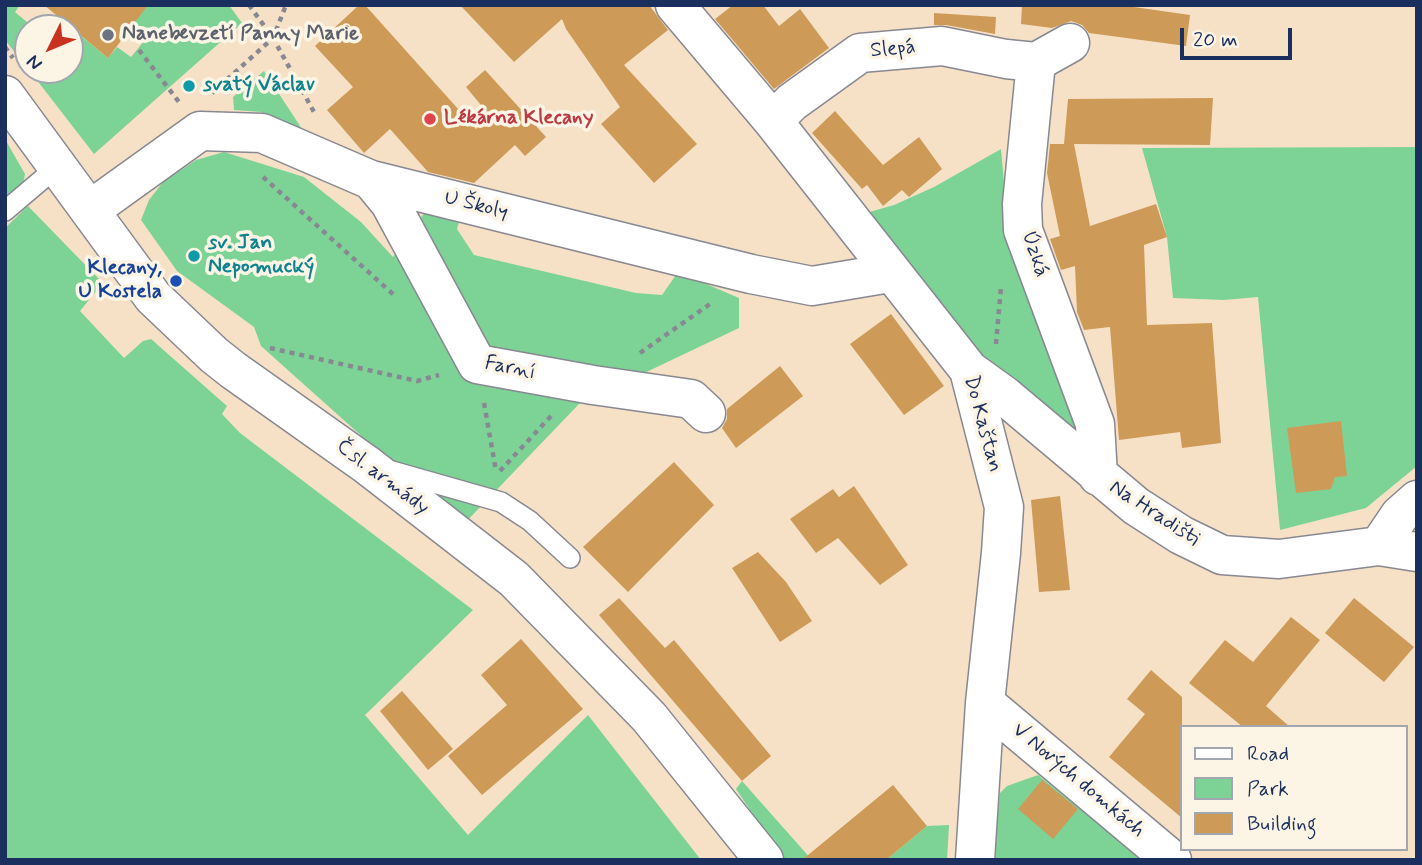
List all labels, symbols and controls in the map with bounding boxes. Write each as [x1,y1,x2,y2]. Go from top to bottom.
north arrow [14,14,84,84]
scale bar [1184,14,1296,58]
place label: Nanebevzetí Panny Marie [122,22,359,48]
text: 20 m [1193,26,1238,54]
marker: Nanebevzetí Panny Marie [100,27,116,43]
street label: Slepá [869,35,917,65]
text: N [21,49,48,75]
place label: svatý Václav [203,73,315,99]
marker: svatý Václav [181,78,197,94]
place label: Lékárna Klecany [444,106,593,132]
marker: Lékárna Klecany [422,111,438,127]
street label: U Školy [442,186,510,226]
street label: Úzká [1015,228,1053,280]
place label: sv. Jan Nepomucký [208,231,314,281]
marker: sv. Jan Nepomucký [186,248,202,264]
place label: Klecany, U Kostela [79,256,162,306]
marker: Klecany, U Kostela [168,273,184,289]
street label: Farní [482,351,538,387]
street label: Do Kaštan [957,373,1007,475]
street label: Čsl. armády [330,435,434,521]
street label: Na Hradišti [1104,476,1204,552]
street label: V Nových domkách [1007,718,1149,844]
legend [1180,725,1408,851]
text: Road [1247,740,1289,768]
text: Park [1247,775,1289,803]
text: Building [1247,810,1317,838]

